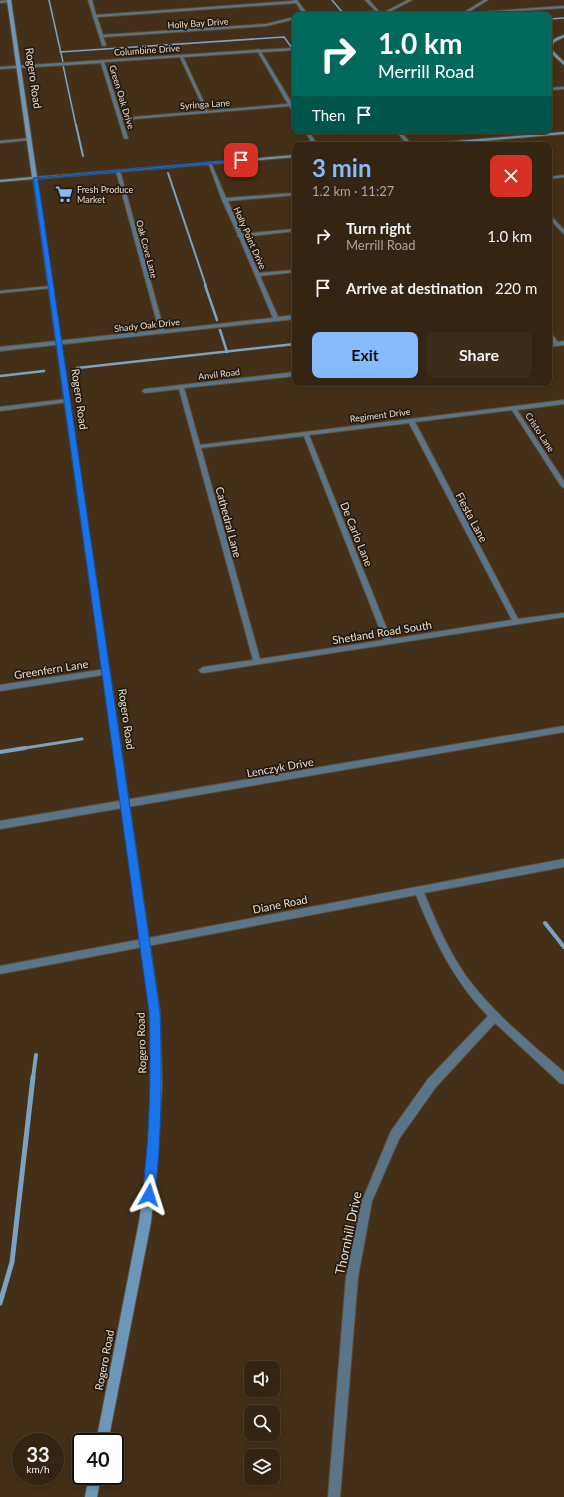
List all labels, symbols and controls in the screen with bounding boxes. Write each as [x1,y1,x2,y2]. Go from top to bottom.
street label: Holly Bay Drive [167,15,229,31]
text: 1.0 km [378,26,462,60]
icon: right [312,28,364,80]
street label: Columbine Drive [114,42,181,58]
street label: Rogero Road [23,47,45,109]
text: Merrill Road [378,60,474,82]
street label: Green Oak Drive [107,64,137,131]
street label: Syringa Lane [180,97,231,111]
icon: arrive [353,104,375,126]
text: Then [312,106,345,124]
pin [224,143,258,177]
icon: arrive [230,149,252,171]
text: 3 min [312,153,372,182]
button: close [490,155,532,197]
text: 1.2 km · 11:27 [312,183,394,199]
supermarket icon: Fresh Produce Market [54,184,74,204]
place label: Fresh Produce Market [77,184,134,205]
street label: Holly Point Drive [231,205,269,271]
street label: Oak Cove Lane [134,219,160,280]
text: Turn right [346,219,411,237]
icon: right [312,225,334,247]
text: 1.0 km [487,227,532,245]
text: Merrill Road [346,237,416,253]
icon: arrive [312,277,334,299]
text: Arrive at destination [346,279,483,297]
text: 220 m [495,279,537,297]
street label: Shady Oak Drive [114,316,181,334]
button: Exit [312,332,418,378]
button: Share [426,332,532,378]
street label: Anvil Road [197,366,241,382]
street label: Rogero Road [69,368,91,430]
street label: Regiment Drive [349,406,411,424]
street label: Cristo Lane [523,410,557,454]
street label: Cathedral Lane [213,485,245,559]
street label: Fiesta Lane [453,490,491,544]
street label: De Carlo Lane [338,500,376,568]
street label: Shetland Road South [331,618,433,646]
street label: Greenfern Lane [13,657,89,681]
street label: Rogero Road [116,688,138,750]
street label: Lenczyk Drive [246,755,315,779]
street label: Diane Road [252,892,308,916]
street label: Rogero Road [133,1012,149,1074]
position arrow [128,1174,170,1216]
street label: Thornhill Drive [331,1190,365,1276]
street label: Rogero Road [92,1329,116,1391]
map controls [244,1361,280,1485]
button: sound [244,1361,280,1397]
button: search [244,1405,280,1441]
speed limit sign: 40 [72,1433,124,1485]
text: 33 [26,1442,50,1466]
button: layers [244,1449,280,1485]
text: km/h [26,1463,50,1475]

